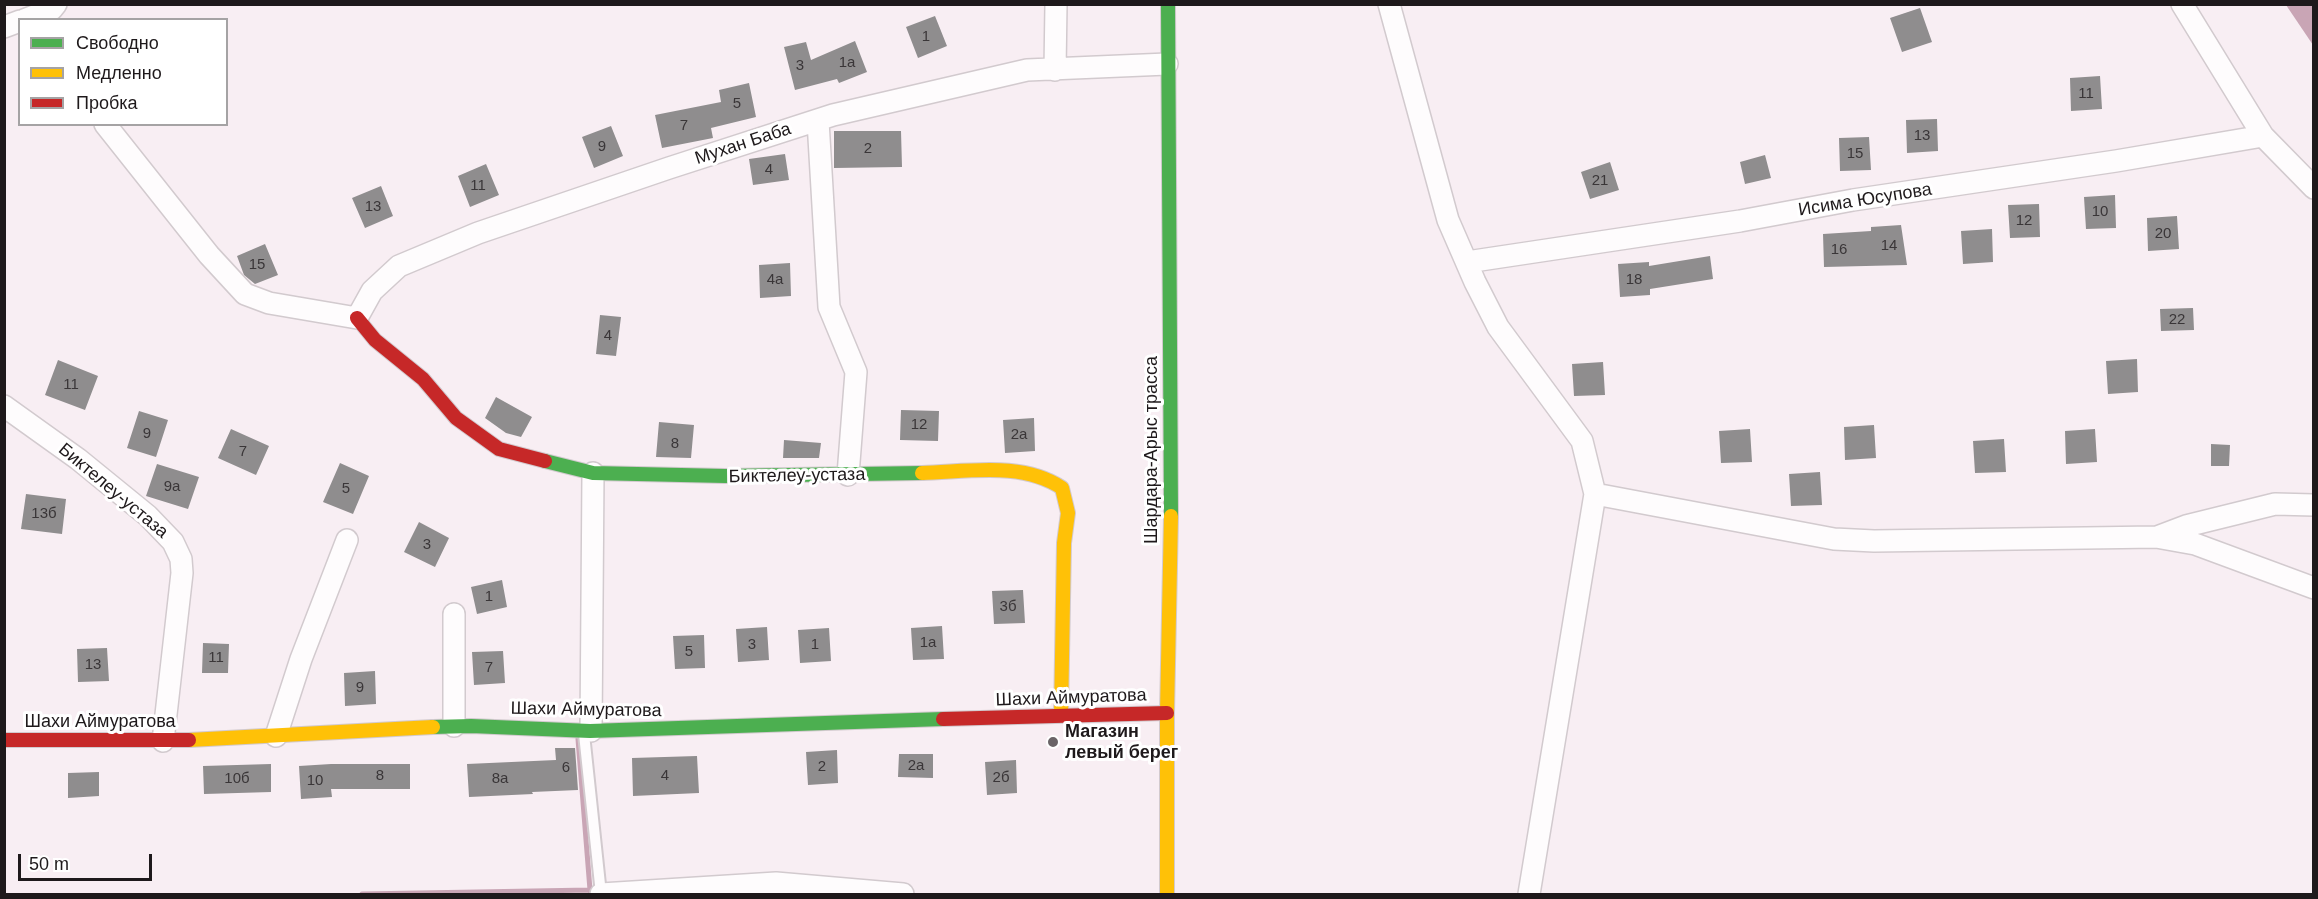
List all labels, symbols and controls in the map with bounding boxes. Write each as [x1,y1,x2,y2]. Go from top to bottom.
legend [18,18,228,126]
house number: 1 [922,28,930,46]
text: Свободно [76,33,159,53]
house number: 1а [839,54,855,72]
house number: 3 [796,57,804,75]
text: Медленно [76,63,162,83]
house number: 11 [2078,85,2094,103]
text: Пробка [76,93,138,113]
house number: 5 [733,95,741,113]
house number: 7 [680,117,688,135]
street label: Мухан Баба [692,118,794,170]
house number: 13 [1914,127,1930,145]
house number: 9 [598,138,606,156]
house number: 2 [864,140,872,158]
house number: 15 [1847,145,1863,163]
house number: 4 [765,161,773,179]
house number: 21 [1592,172,1608,190]
house number: 11 [470,177,486,195]
street label: Исима Юсупова [1797,179,1933,221]
house number: 13 [365,198,381,216]
house number: 10 [2092,203,2108,221]
house number: 12 [2016,212,2032,230]
house number: 20 [2155,225,2171,243]
house number: 14 [1881,237,1897,255]
house number: 16 [1831,241,1847,259]
house number: 15 [249,256,265,274]
house number: 4а [767,271,783,289]
house number: 18 [1626,271,1642,289]
house number: 22 [2169,311,2185,329]
house number: 4 [604,327,612,345]
street label: Шардара-Арыс трасса [1141,356,1163,544]
house number: 11 [63,376,79,394]
house number: 12 [911,416,927,434]
house number: 9 [143,425,151,443]
house number: 2а [1011,426,1027,444]
house number: 8 [671,435,679,453]
street label: Биктелеу-устаза [54,439,172,543]
house number: 7 [239,443,247,461]
street label: Биктелеу-устаза [729,464,865,488]
house number: 9а [164,478,180,496]
house number: 5 [342,480,350,498]
house number: 13б [31,505,57,523]
house number: 3 [423,536,431,554]
house number: 1 [485,588,493,606]
house number: 3б [1000,598,1016,616]
house number: 1а [920,634,936,652]
house number: 3 [748,636,756,654]
house number: 1 [811,636,819,654]
house number: 5 [685,643,693,661]
house number: 11 [208,649,224,667]
house number: 13 [85,656,101,674]
house number: 7 [485,659,493,677]
house number: 9 [356,679,364,697]
street label: Шахи Аймуратова [995,685,1147,711]
street label: Шахи Аймуратова [510,698,662,722]
street label: Шахи Аймуратова [24,711,176,733]
place label: Магазин левый берег [1065,721,1178,764]
marker: Магазин левый берег [1046,735,1060,749]
house number: 2а [908,757,924,775]
house number: 2 [818,758,826,776]
house number: 6 [562,759,570,777]
house number: 8 [376,767,384,785]
house number: 4 [661,767,669,785]
house number: 2б [993,769,1009,787]
house number: 10б [224,770,250,788]
house number: 8а [492,770,508,788]
house number: 10 [307,772,323,790]
scale bar [21,842,154,880]
text: 50 m [29,854,69,874]

